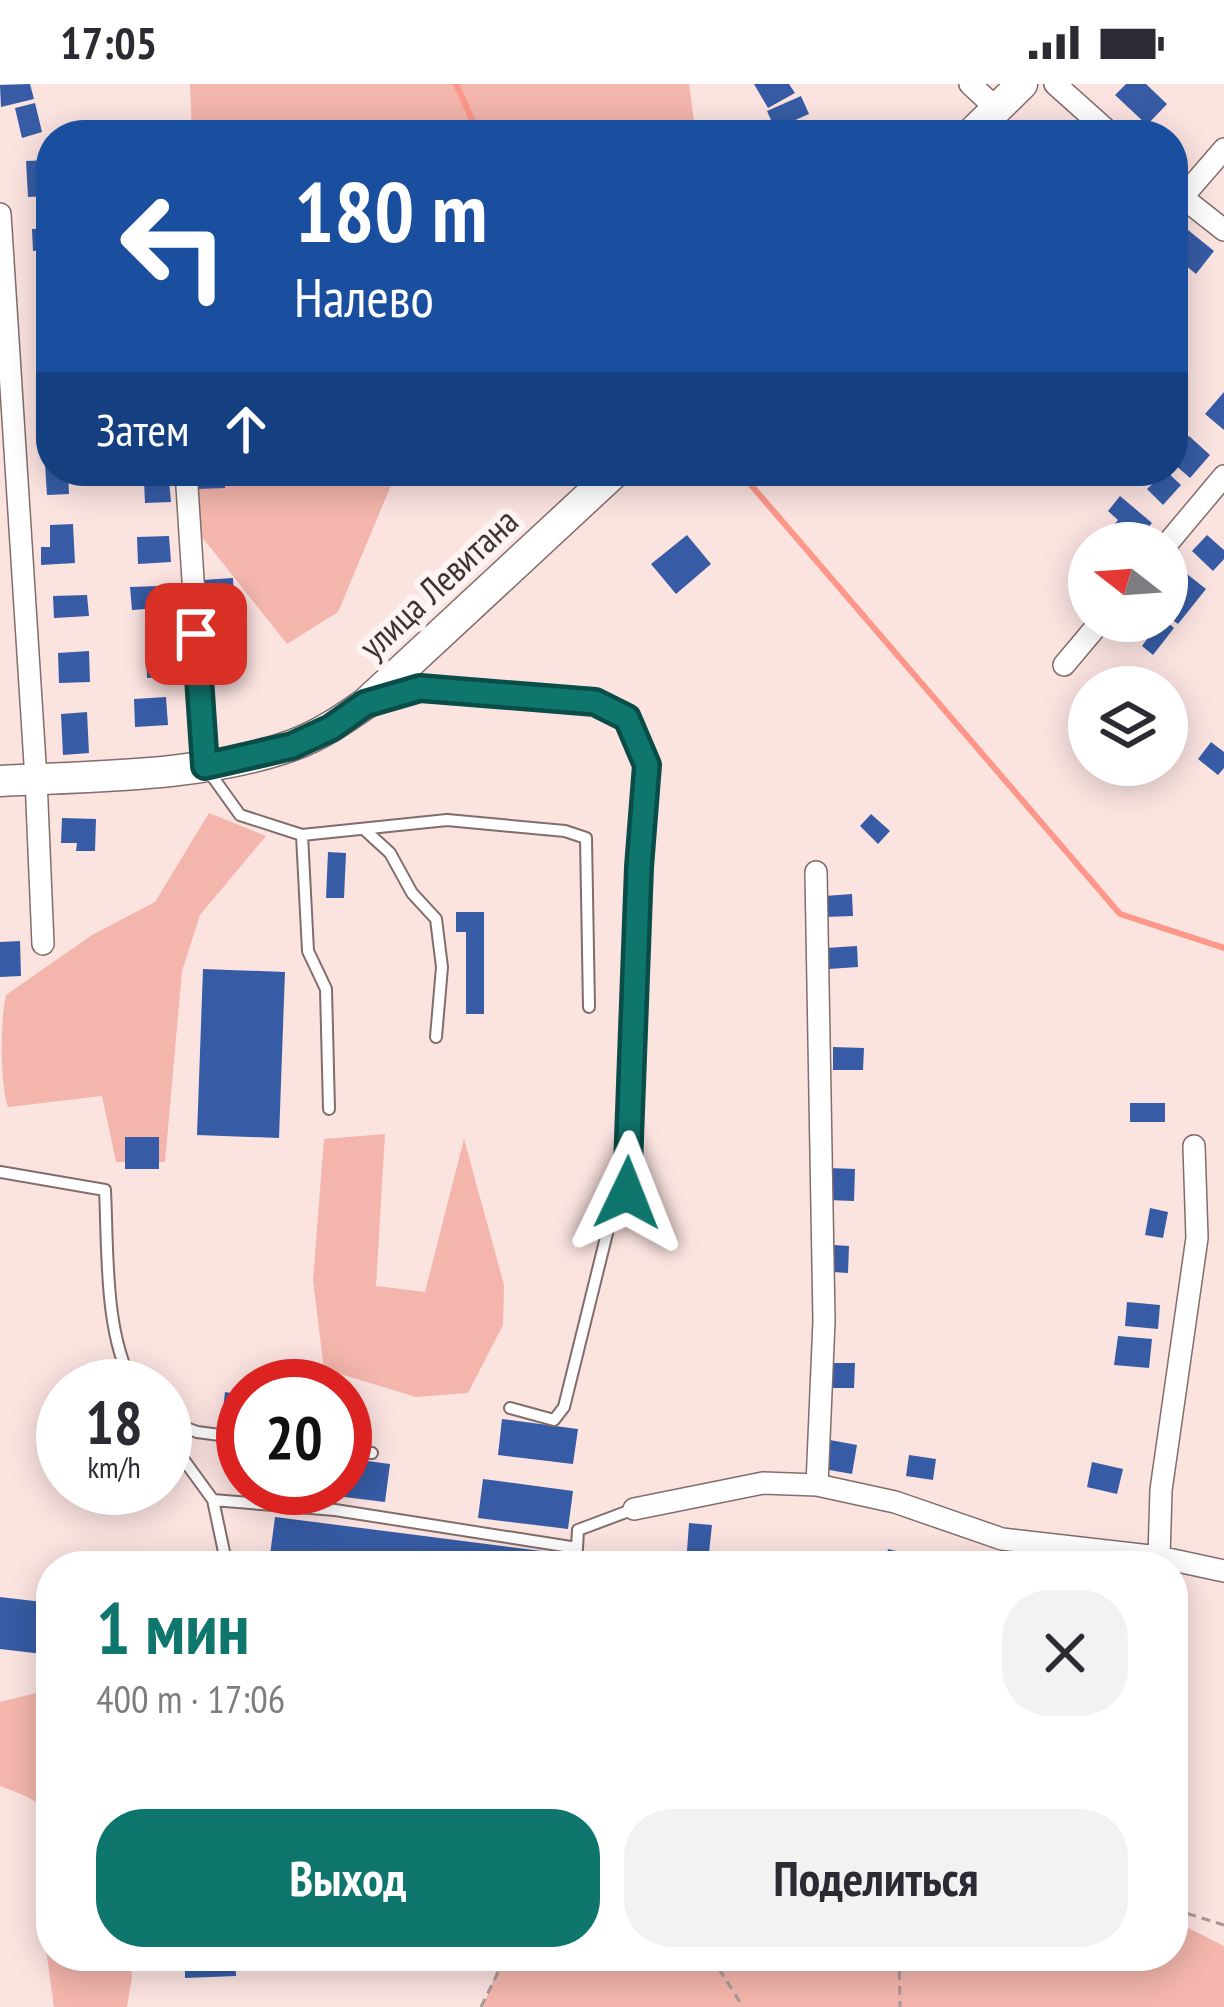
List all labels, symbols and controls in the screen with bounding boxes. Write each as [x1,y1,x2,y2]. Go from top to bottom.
text: 17:05 [60,13,157,71]
text: 180 m [294,156,487,265]
icon: left [96,168,252,324]
text: Налево [294,262,434,332]
icon: ahead [213,396,279,462]
text: Затем [96,400,189,458]
street label: улица Левитана [349,497,527,669]
north arrow [1068,522,1188,642]
map controls [1068,522,1188,786]
pin [145,583,247,685]
icon: arrive [163,601,229,667]
button: layers [1068,666,1188,786]
position arrow [564,1130,690,1256]
speed limit sign: 20 [216,1359,372,1515]
text: 18 [85,1383,143,1461]
text: km/h [87,1447,141,1486]
text: 1 мин [96,1581,250,1674]
button: close [1002,1590,1128,1716]
text: 400 m · 17:06 [96,1673,285,1724]
button: Выход [96,1809,600,1947]
button: Поделиться [624,1809,1128,1947]

